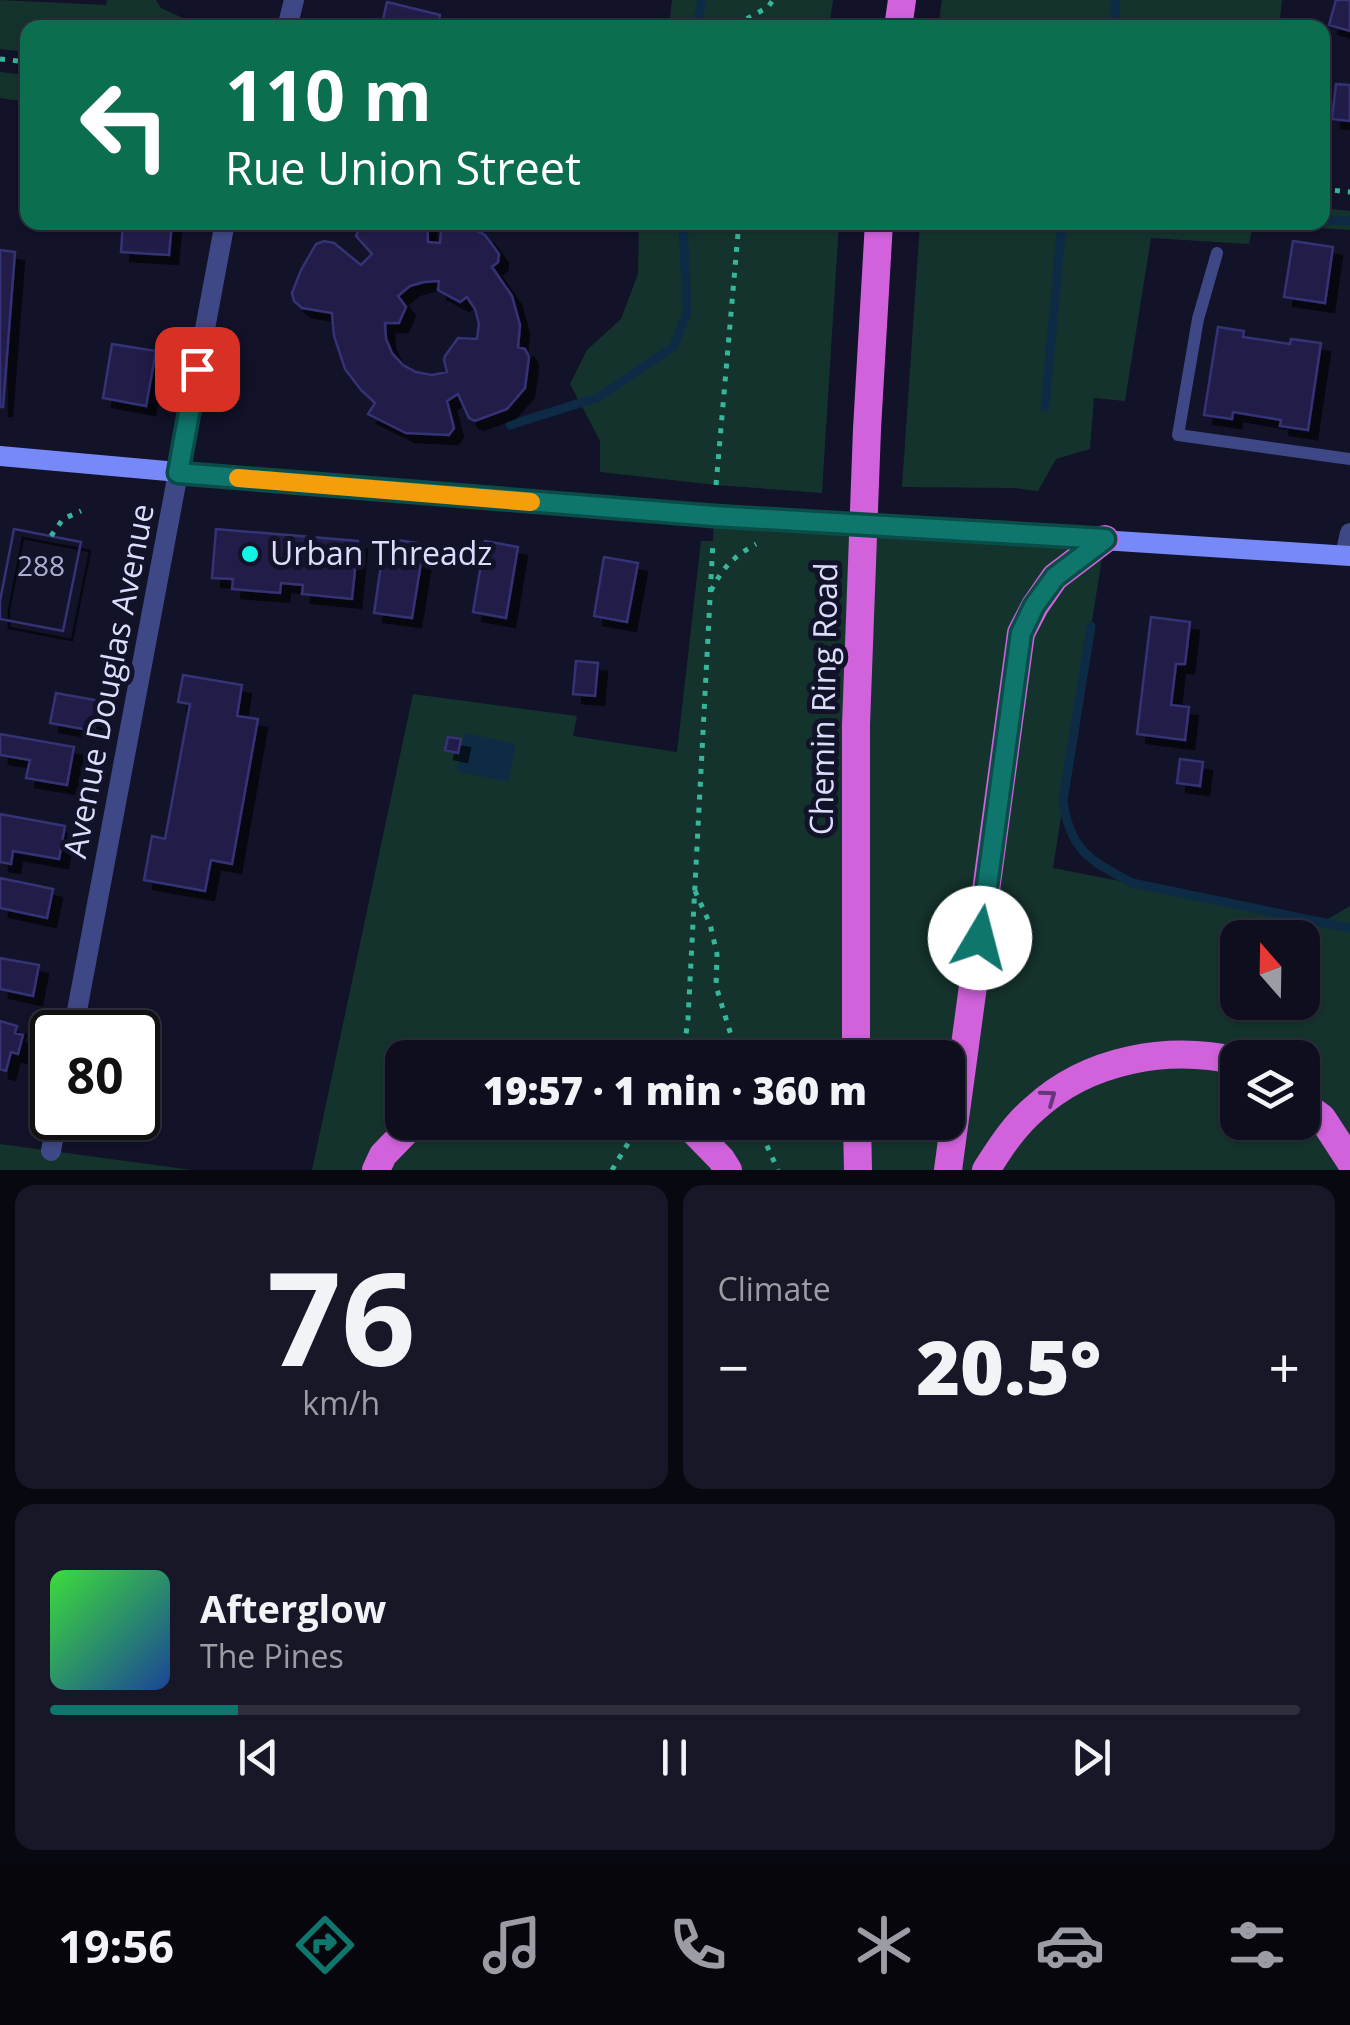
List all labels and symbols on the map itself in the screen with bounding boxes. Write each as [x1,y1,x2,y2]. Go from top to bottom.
pin [155,327,240,412]
street label: Avenue Douglas Avenue [52,500,163,862]
place label: Urban Threadz [270,531,492,574]
marker: Urban Threadz [239,543,261,565]
house number: 288 [17,546,65,584]
street label: Chemin Ring Road [799,562,846,836]
position arrow [928,886,1032,990]
north arrow [1220,920,1320,1020]
speed limit sign: 80 [30,1010,160,1140]
one-way arrow [1038,1091,1056,1109]

